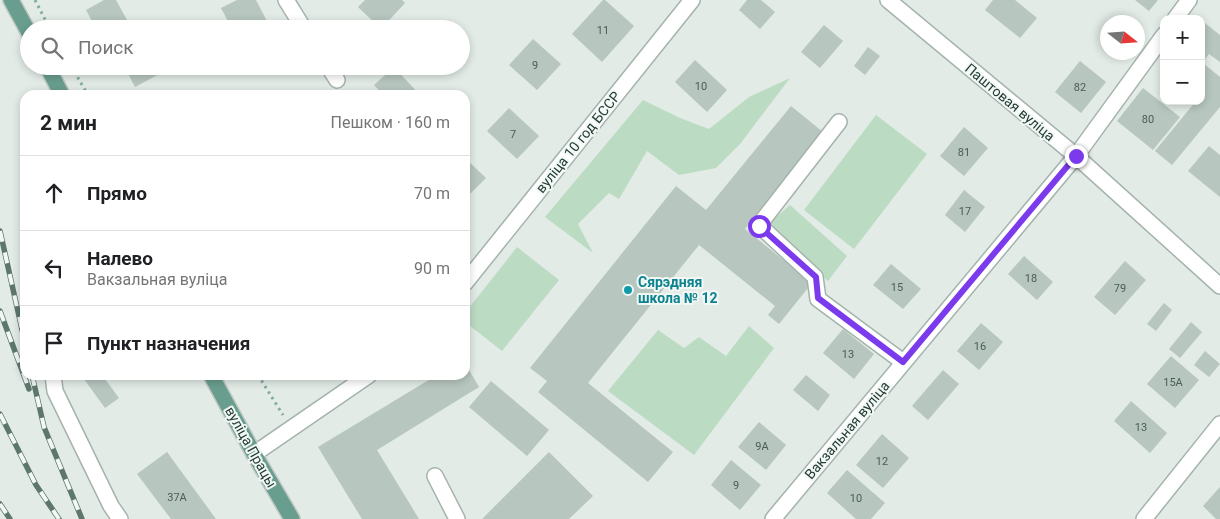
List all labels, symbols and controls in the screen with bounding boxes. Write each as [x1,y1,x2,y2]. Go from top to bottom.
north arrow [1100,15,1145,60]
map controls [1160,15,1205,105]
button: + [1160,15,1205,60]
search box [20,20,470,75]
house number: 11 [597,24,609,37]
icon: search [38,34,66,62]
text: Поиск [78,36,134,59]
house number: 9 [532,59,538,72]
street label: Паштовая вуліца [962,60,1058,144]
button: − [1160,60,1205,105]
house number: 10 [695,80,707,93]
house number: 82 [1074,81,1086,94]
street label: вуліца 10 год БССР [532,88,624,196]
text: 2 мин [40,111,97,135]
text: Пешком · 160 m [331,113,450,132]
house number: 80 [1142,113,1154,126]
house number: 7 [510,128,516,141]
route end [1065,145,1088,168]
house number: 81 [958,146,970,159]
icon: ahead [40,179,68,207]
text: Прямо [87,182,147,205]
text: 70 m [414,184,450,203]
house number: 17 [959,205,971,218]
route start [748,215,771,238]
text: Налево [87,247,153,270]
icon: left [40,254,68,282]
text: 90 m [414,259,450,278]
text: Вакзальная вуліца [87,270,227,289]
house number: 18 [1025,272,1037,285]
place label: Сярэдняя школа № 12 [638,274,718,306]
house number: 15 [891,281,903,294]
house number: 79 [1114,282,1126,295]
marker: Сярэдняя школа № 12 [622,284,634,296]
icon: arrive [40,329,68,357]
text: Пункт назначения [87,332,250,355]
house number: 16 [974,340,986,353]
house number: 13 [842,348,854,361]
house number: 15А [1163,376,1184,389]
street label: Вакзальная вуліца [801,378,893,482]
street label: вуліца Працы [222,404,280,490]
house number: 13 [1135,421,1147,434]
house number: 9А [755,440,770,453]
house number: 12 [876,455,888,468]
house number: 9 [733,479,739,492]
house number: 37А [167,491,188,504]
house number: 10 [850,492,862,505]

